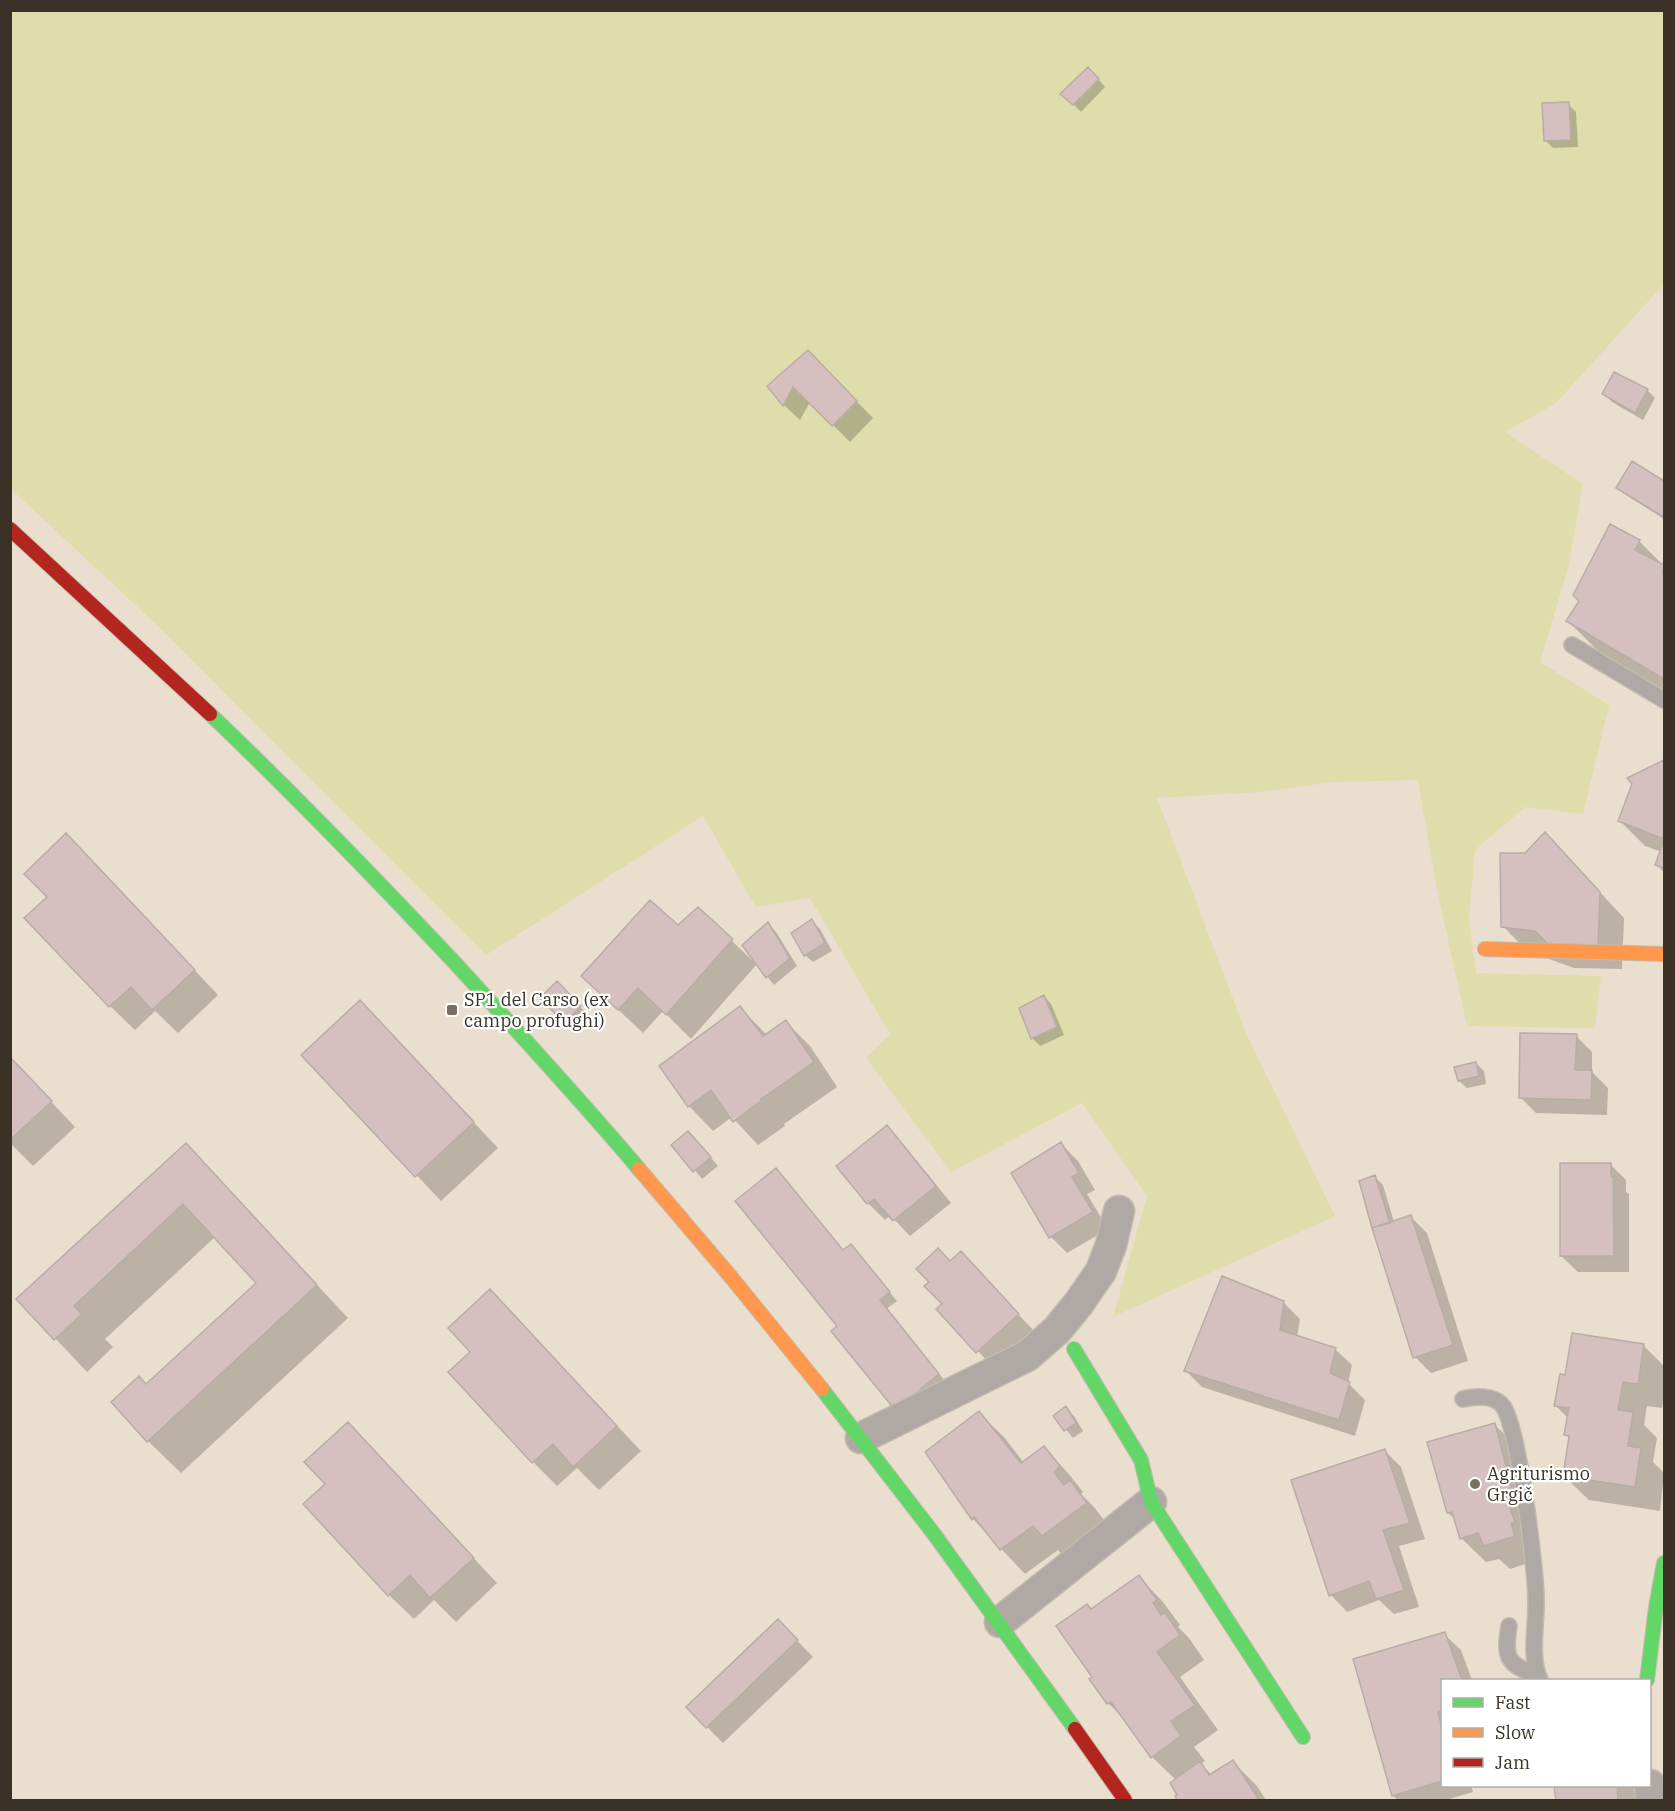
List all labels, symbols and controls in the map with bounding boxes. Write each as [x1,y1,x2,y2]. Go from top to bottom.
place label: SP1 del Carso (ex campo profughi) [464,988,609,1032]
marker: SP1 del Carso (ex campo profughi) [445,1003,459,1017]
place label: Agriturismo Grgič [1487,1462,1590,1506]
marker: Agriturismo Grgič [1468,1477,1482,1491]
legend [1441,1679,1651,1787]
text: Fast [1495,1691,1530,1714]
text: Slow [1495,1721,1535,1744]
text: Jam [1495,1751,1530,1774]

